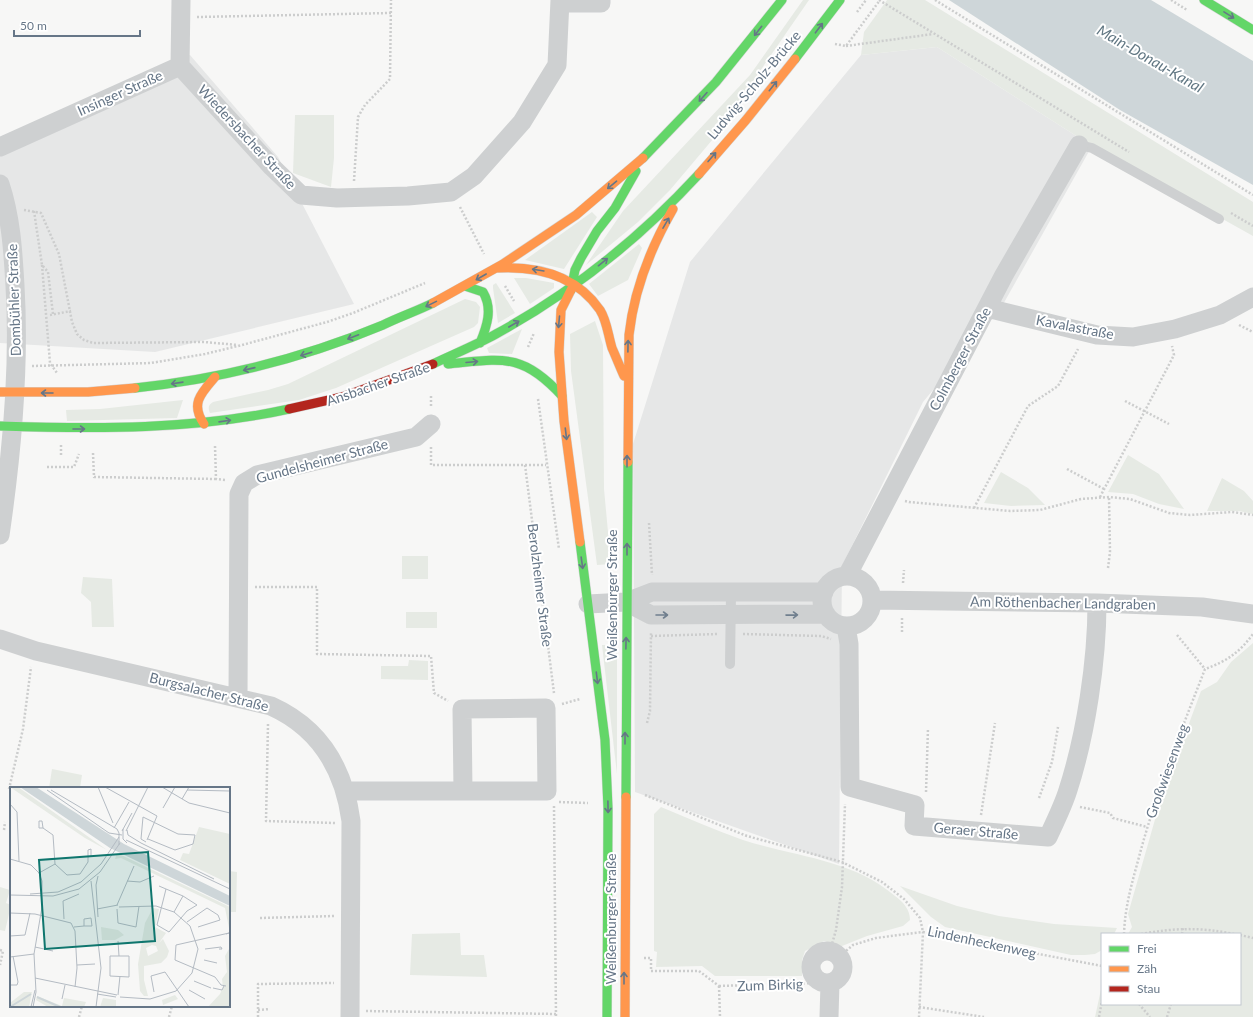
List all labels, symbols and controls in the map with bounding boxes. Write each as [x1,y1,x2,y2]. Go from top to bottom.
one-way arrow [1223,11,1234,19]
scale bar [14,12,140,38]
text: 50 m [20,18,47,33]
water label: Main-Donau-Kanal [1094,20,1207,96]
one-way arrow [815,23,823,34]
one-way arrow [754,25,763,36]
street label: Ludwig-Scholz-Brücke [703,27,804,142]
street label: Insinger Straße [75,66,165,119]
one-way arrow [769,80,778,91]
street label: Wiedersbacher Straße [195,81,300,192]
one-way arrow [699,91,708,101]
one-way arrow [708,152,717,162]
one-way arrow [607,180,617,189]
one-way arrow [662,217,670,229]
street label: Dombühler Straße [3,244,24,356]
one-way arrow [598,258,609,267]
one-way arrow [532,265,545,273]
one-way arrow [475,273,487,281]
one-way arrow [425,301,437,308]
street label: Colmberger Straße [925,304,994,413]
street label: Kavalastraße [1035,311,1115,342]
one-way arrow [556,315,563,328]
one-way arrow [508,320,520,327]
one-way arrow [348,334,360,342]
one-way arrow [625,340,632,353]
one-way arrow [300,351,313,358]
street label: Ansbacher Straße [324,358,432,409]
one-way arrow [465,358,478,365]
one-way arrow [243,365,256,373]
one-way arrow [171,379,184,387]
one-way arrow [41,389,54,397]
one-way arrow [218,417,231,425]
one-way arrow [72,425,85,433]
one-way arrow [562,428,570,441]
street label: Gundelsheimer Straße [254,435,390,486]
one-way arrow [623,455,631,468]
street label: Berolzheimer Straße [524,522,557,648]
street label: Weißenburger Straße [603,529,620,661]
one-way arrow [623,543,631,556]
one-way arrow [578,556,586,569]
street label: Am Röthenbacher Landgraben [970,592,1156,613]
one-way arrow [655,611,668,619]
one-way arrow [785,611,798,619]
one-way arrow [622,637,630,650]
street label: Burgsalacher Straße [148,668,270,715]
one-way arrow [593,671,601,684]
street label: Großwiesenweg [1142,721,1192,820]
one-way arrow [622,732,629,745]
inset map [10,787,230,1007]
one-way arrow [604,800,612,813]
street label: Geraer Straße [933,818,1019,843]
street label: Weißenburger Straße [602,853,619,985]
street label: Lindenheckenweg [926,922,1038,961]
legend [1101,933,1241,1005]
text: Frei [1137,941,1157,956]
text: Zäh [1137,961,1157,976]
one-way arrow [620,972,628,985]
street label: Zum Birkig [737,975,803,994]
text: Stau [1137,981,1160,996]

